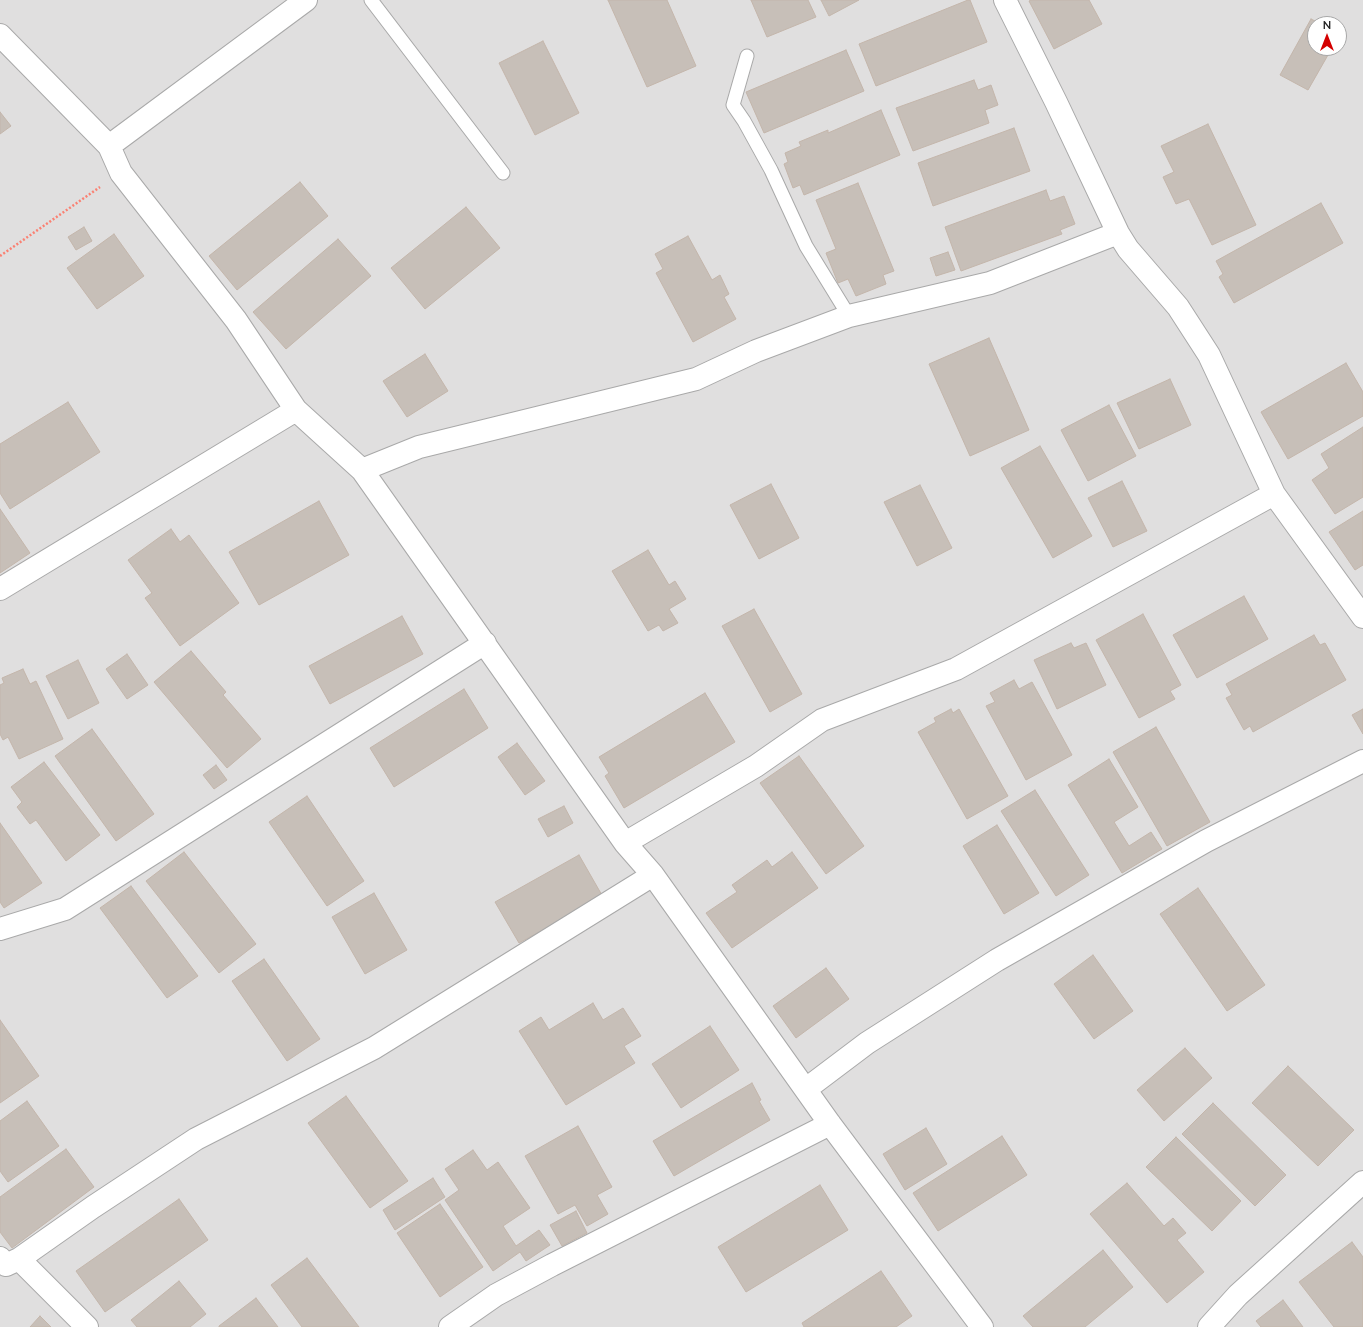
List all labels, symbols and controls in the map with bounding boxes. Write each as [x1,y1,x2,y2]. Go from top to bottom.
north arrow [1307,16,1347,56]
text: N [1323,18,1331,31]

